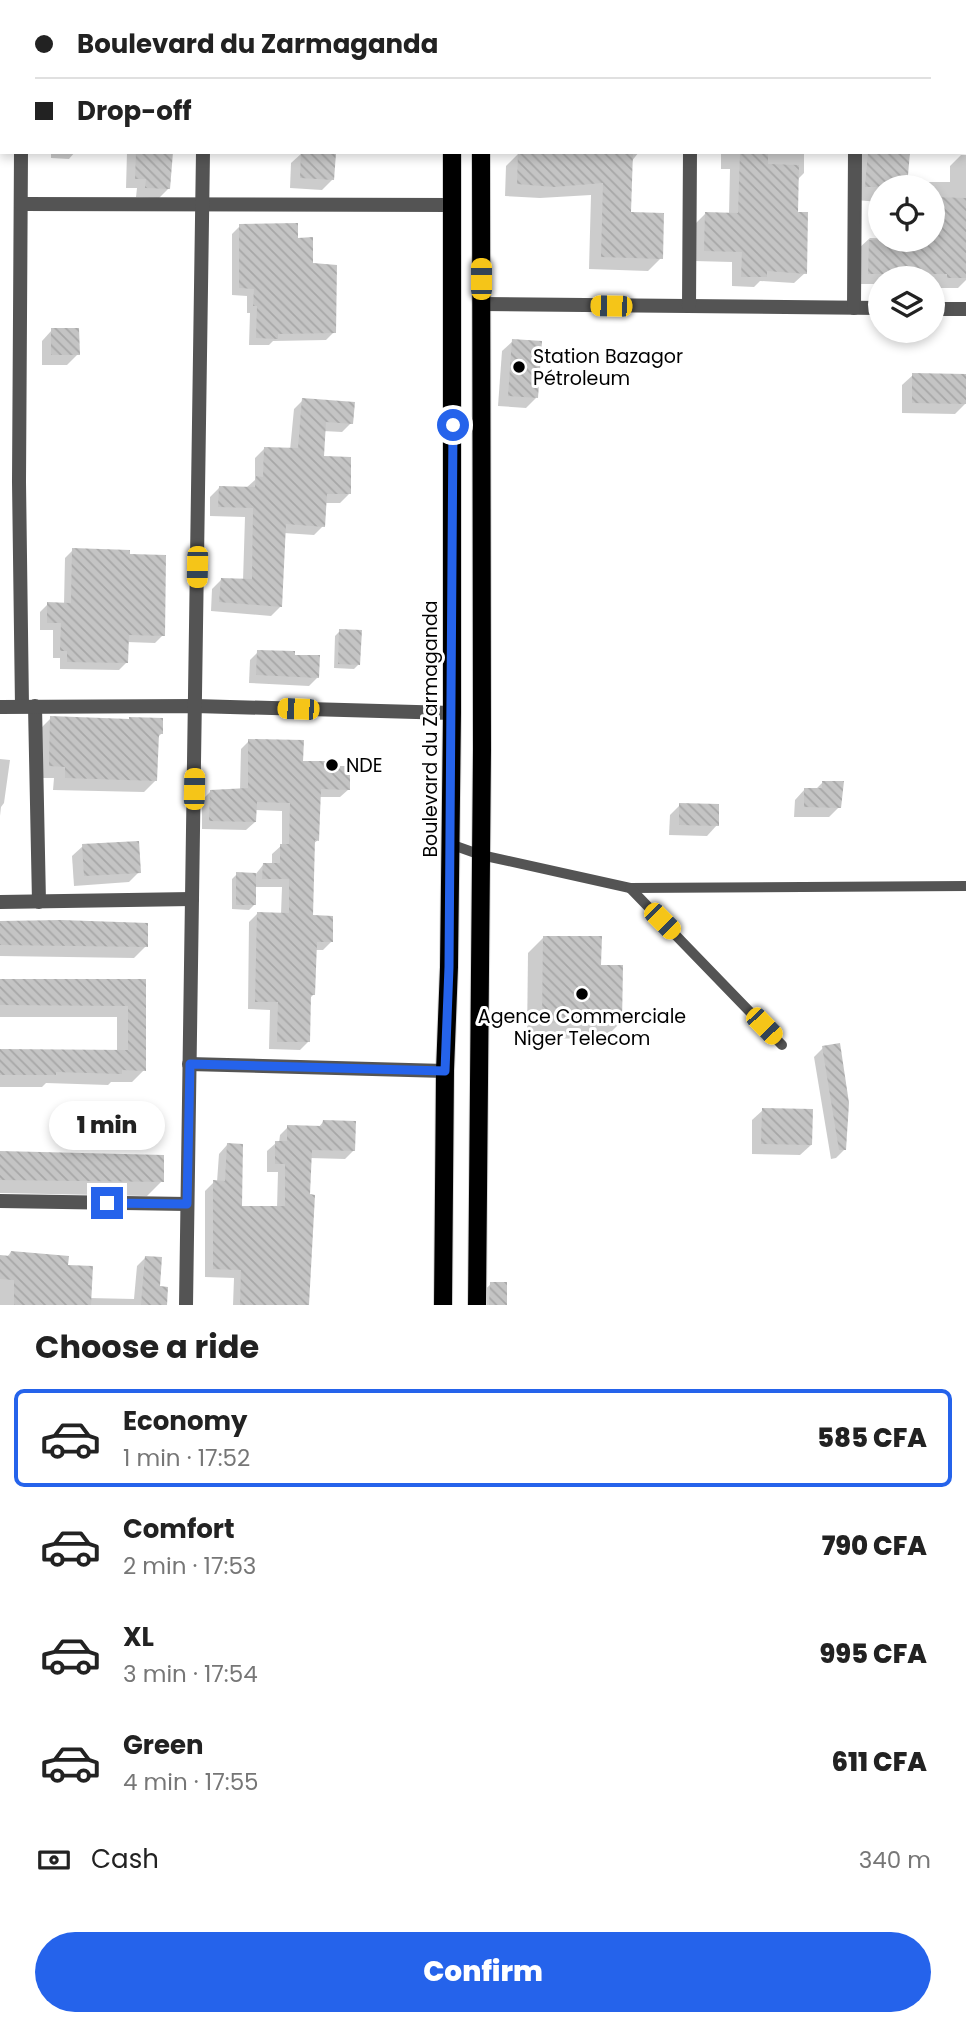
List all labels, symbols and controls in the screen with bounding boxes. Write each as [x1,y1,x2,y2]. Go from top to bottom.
text: Boulevard du Zarmaganda [77,26,438,62]
text: Drop-off [77,93,192,129]
map controls [868,175,945,343]
button: locate [868,175,945,252]
car [471,258,492,300]
button: layers [868,266,945,343]
car [590,295,633,317]
place label: Station Bazagor Pétroleum [533,343,683,392]
marker: Station Bazagor Pétroleum [511,359,527,375]
route start [437,409,469,441]
car [187,546,208,588]
street label: Boulevard du Zarmaganda [417,600,444,858]
car [277,698,320,720]
place label: NDE [346,752,383,779]
marker: NDE [324,757,340,773]
car [184,768,205,810]
car [640,899,685,943]
marker: Agence Commerciale Niger Telecom [574,986,590,1002]
place label: Agence Commerciale Niger Telecom [478,1003,686,1052]
car [742,1004,787,1048]
callout: 1 min [49,1102,165,1150]
text: 1 min [77,1109,137,1141]
route end [91,1187,123,1219]
text: Choose a ride [35,1324,259,1369]
text: Economy [123,1403,247,1439]
icon: car [39,1407,102,1470]
text: 585 CFA [817,1420,927,1456]
text: 1 min · 17:52 [123,1442,250,1474]
text: Comfort [123,1511,235,1547]
icon: car [39,1515,102,1578]
text: 790 CFA [822,1528,927,1564]
text: 2 min · 17:53 [123,1550,256,1582]
text: XL [123,1619,154,1655]
icon: car [39,1623,102,1686]
text: 995 CFA [820,1636,927,1672]
text: 3 min · 17:54 [123,1658,258,1690]
text: Green [123,1727,204,1763]
icon: car [39,1731,102,1794]
text: 611 CFA [831,1744,927,1780]
text: 4 min · 17:55 [123,1766,259,1798]
icon: cash [35,1841,73,1879]
text: Cash [91,1841,159,1877]
text: 340 m [859,1844,931,1876]
button: Confirm [35,1932,931,2012]

